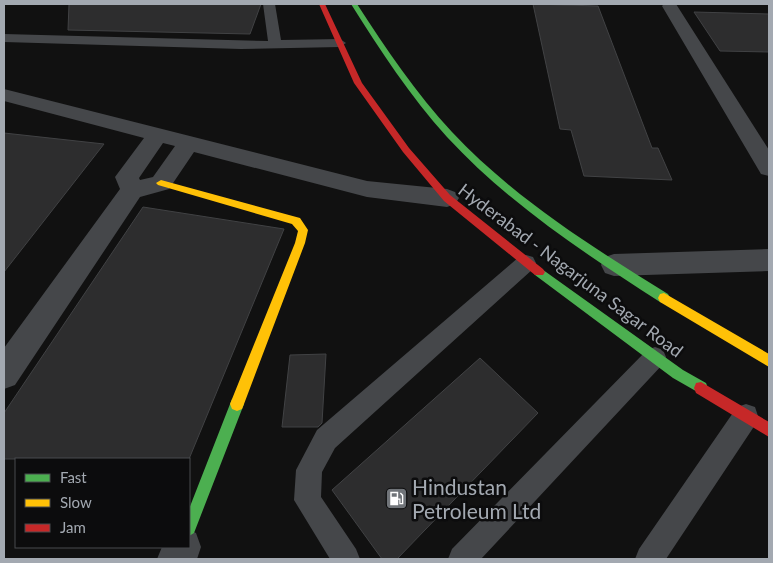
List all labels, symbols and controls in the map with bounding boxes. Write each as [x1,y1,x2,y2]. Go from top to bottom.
street label: Hyderabad - Nagarjuna Sagar Road [454,178,688,362]
legend [15,458,190,548]
text: Fast [60,468,87,486]
place label: Hindustan Petroleum Ltd [412,474,541,523]
fuel station icon: Hindustan Petroleum Ltd [384,486,408,510]
text: Slow [60,493,92,511]
text: Jam [60,518,86,536]

